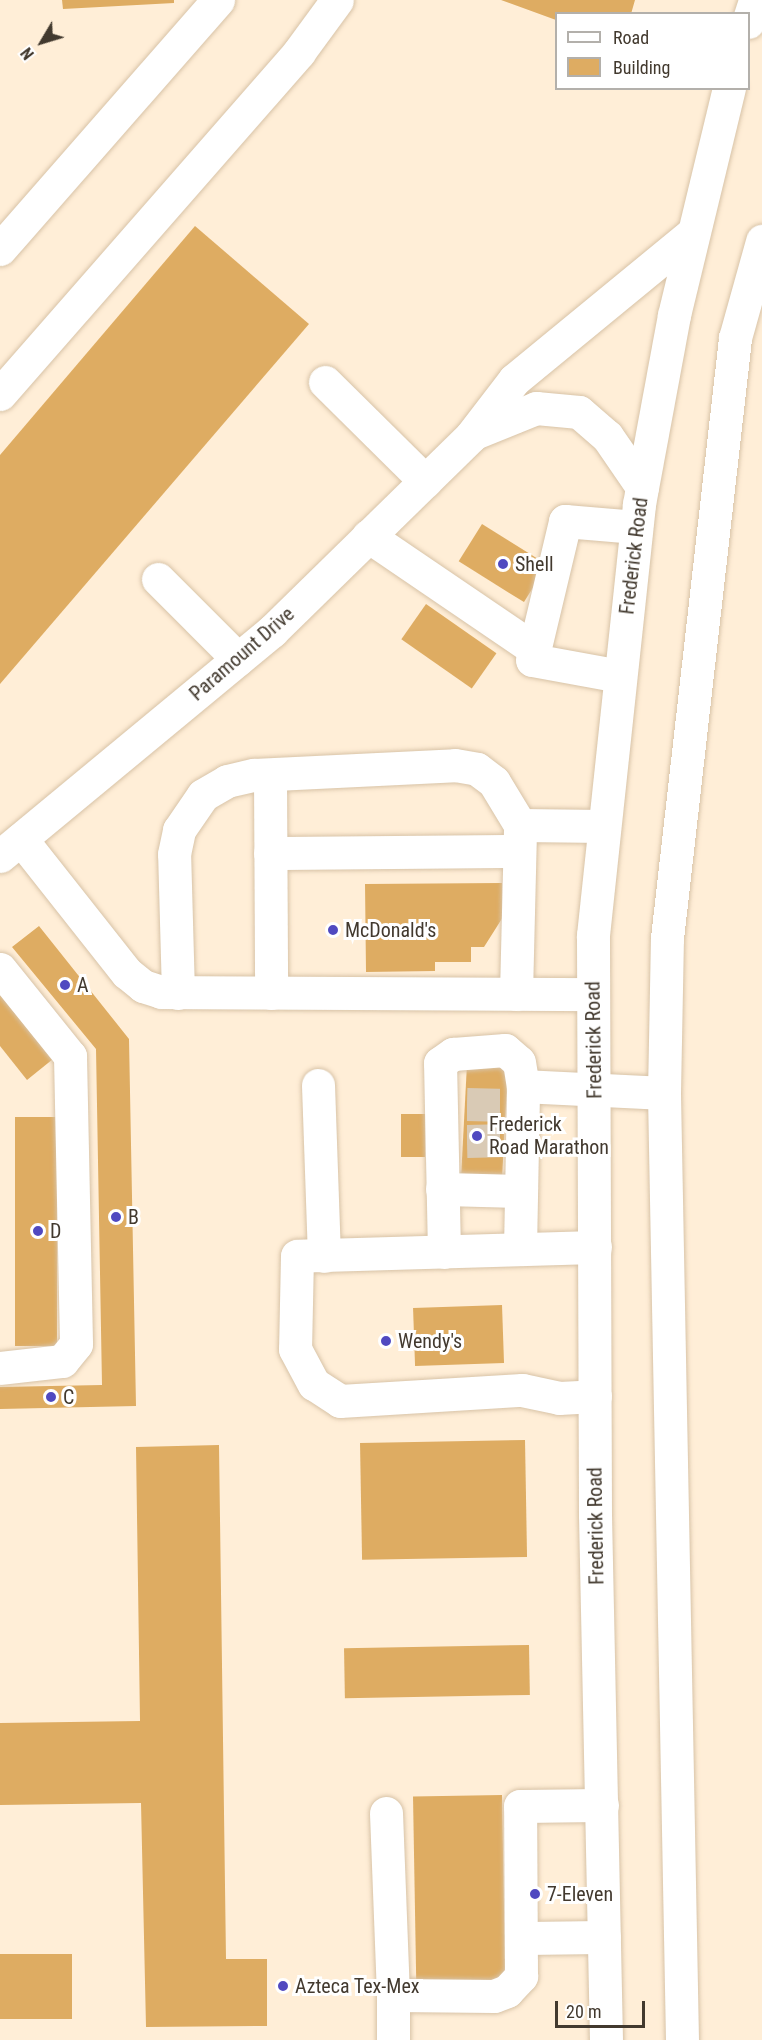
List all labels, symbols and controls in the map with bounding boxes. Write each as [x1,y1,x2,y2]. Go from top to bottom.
north arrow [12,12,72,72]
legend [555,12,750,90]
text: Road [613,27,649,48]
text: N [17,44,38,63]
text: Building [613,57,670,78]
street label: Frederick Road [615,496,653,616]
place label: Shell [515,552,554,576]
marker: Shell [496,557,510,571]
street label: Paramount Drive [185,602,299,706]
place label: McDonald's [345,918,436,942]
marker: McDonald's [326,923,340,937]
place label: A [77,973,89,997]
marker: A [58,978,72,992]
street label: Frederick Road [581,981,607,1099]
place label: Frederick Road Marathon [489,1112,609,1159]
marker: Frederick Road Marathon [470,1129,484,1143]
place label: B [128,1205,139,1229]
marker: B [109,1210,123,1224]
place label: D [50,1219,61,1243]
marker: D [31,1224,45,1238]
place label: Wendy's [398,1329,462,1353]
marker: Wendy's [379,1334,393,1348]
place label: C [63,1385,74,1409]
marker: C [44,1390,58,1404]
street label: Frederick Road [583,1467,609,1585]
place label: 7-Eleven [547,1882,613,1906]
marker: 7-Eleven [528,1887,542,1901]
place label: Azteca Tex-Mex [295,1974,420,1998]
marker: Azteca Tex-Mex [276,1979,290,1993]
scale bar [558,1989,648,2027]
text: 20 m [566,2001,601,2022]

